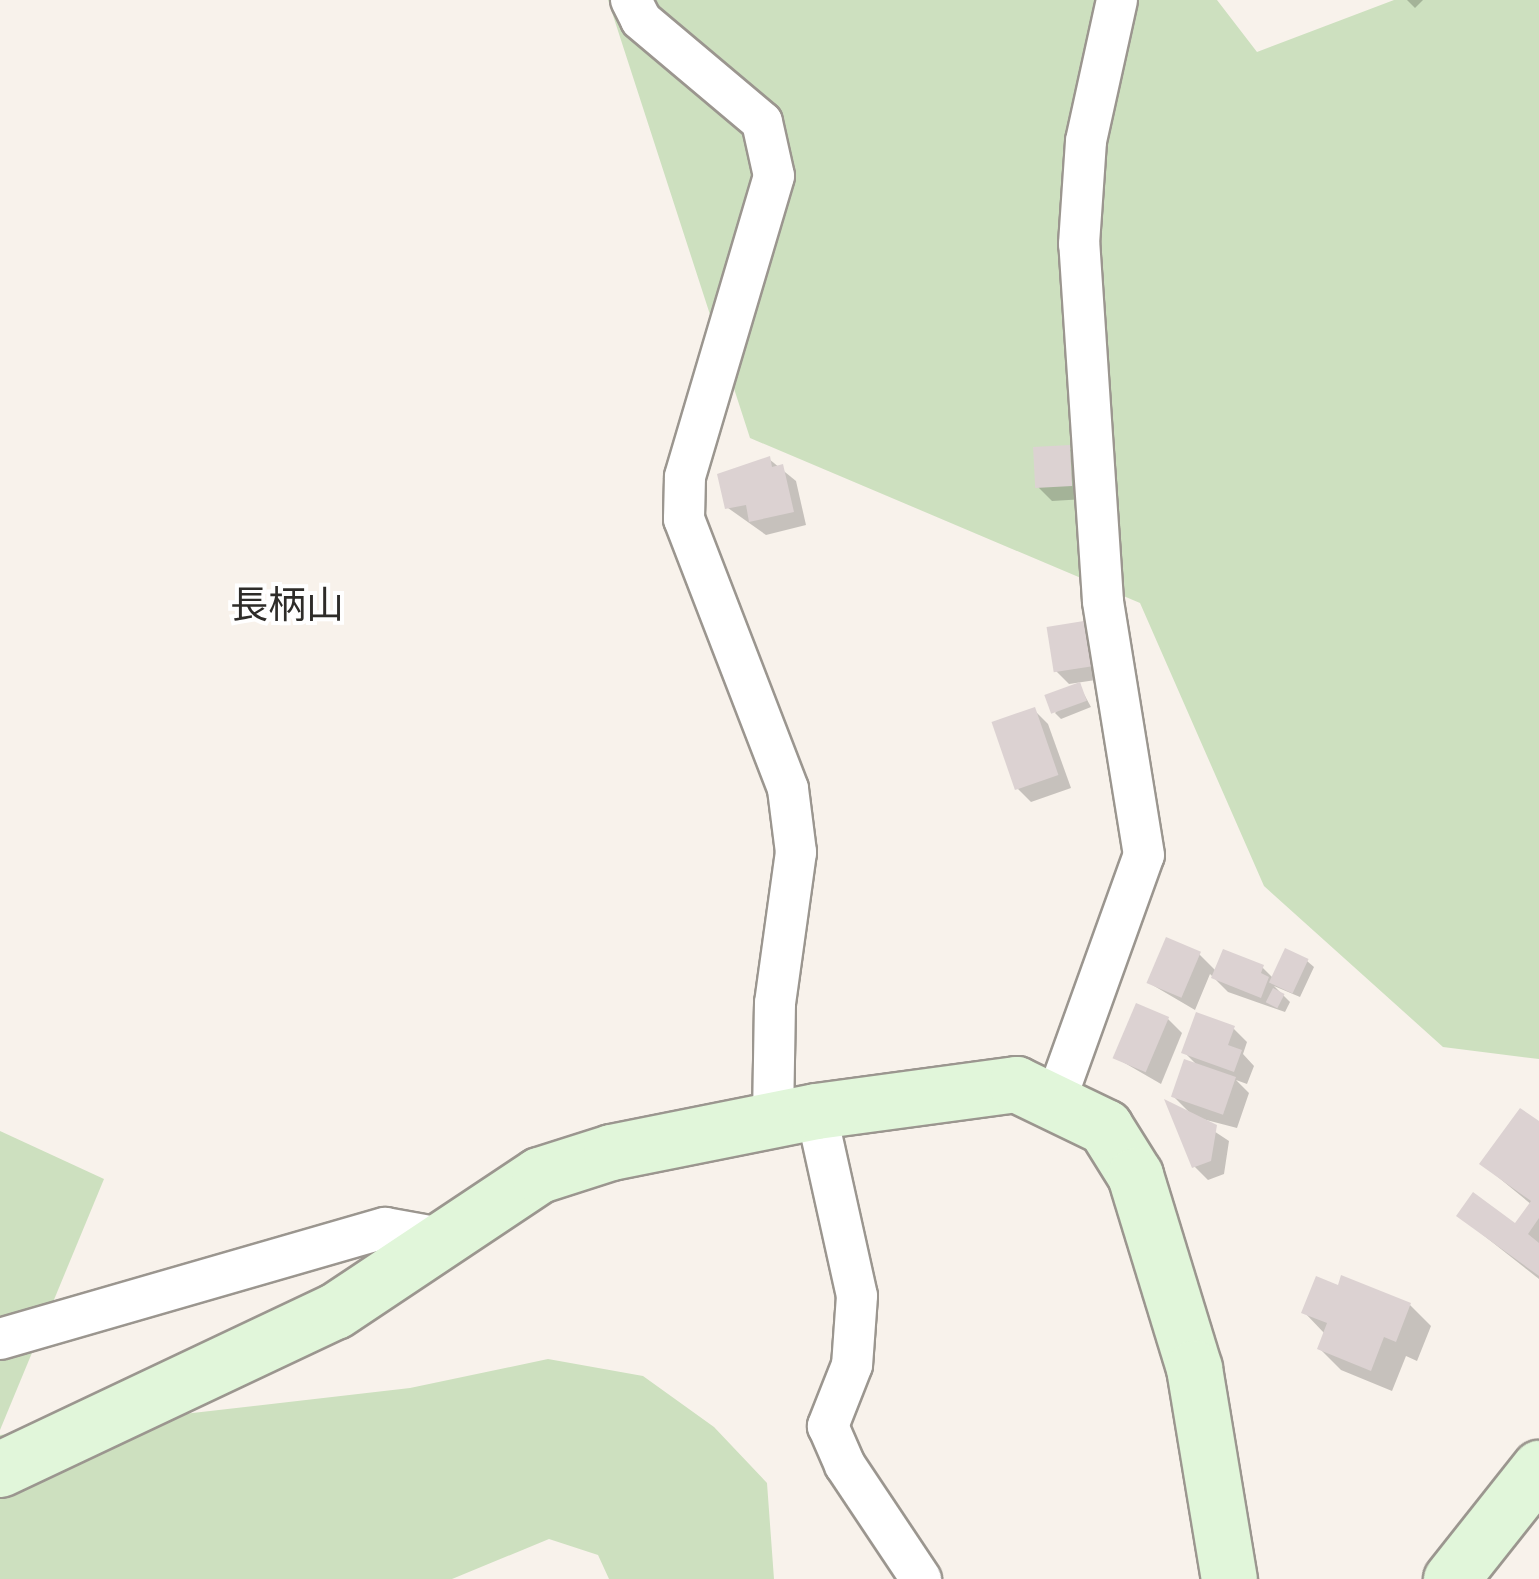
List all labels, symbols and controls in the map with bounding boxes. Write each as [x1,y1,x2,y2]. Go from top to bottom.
district label: 長柄山 [230,583,344,629]

